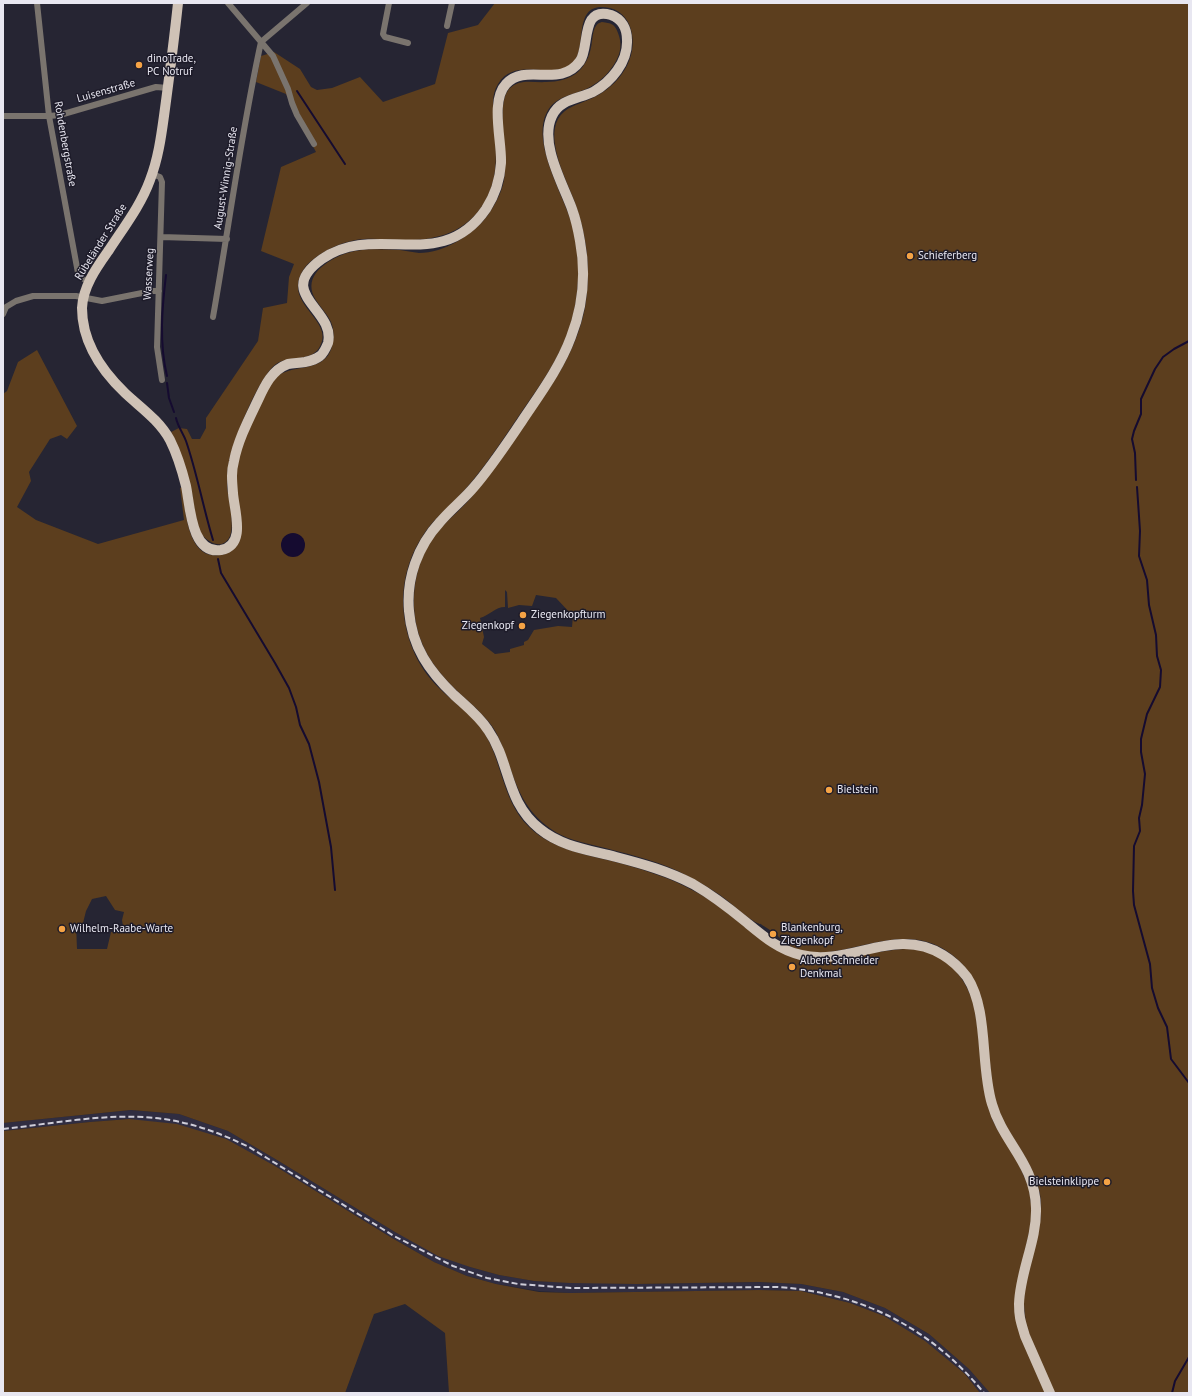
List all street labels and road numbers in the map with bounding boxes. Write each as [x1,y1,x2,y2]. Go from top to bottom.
street label: Luisenstraße [75,76,137,106]
street label: Rohdenbergstraße [51,100,79,188]
street label: August-Winnig-Straße [211,126,241,230]
street label: Rübeländer Straße [72,201,130,283]
street label: Wasserweg [141,248,157,300]

